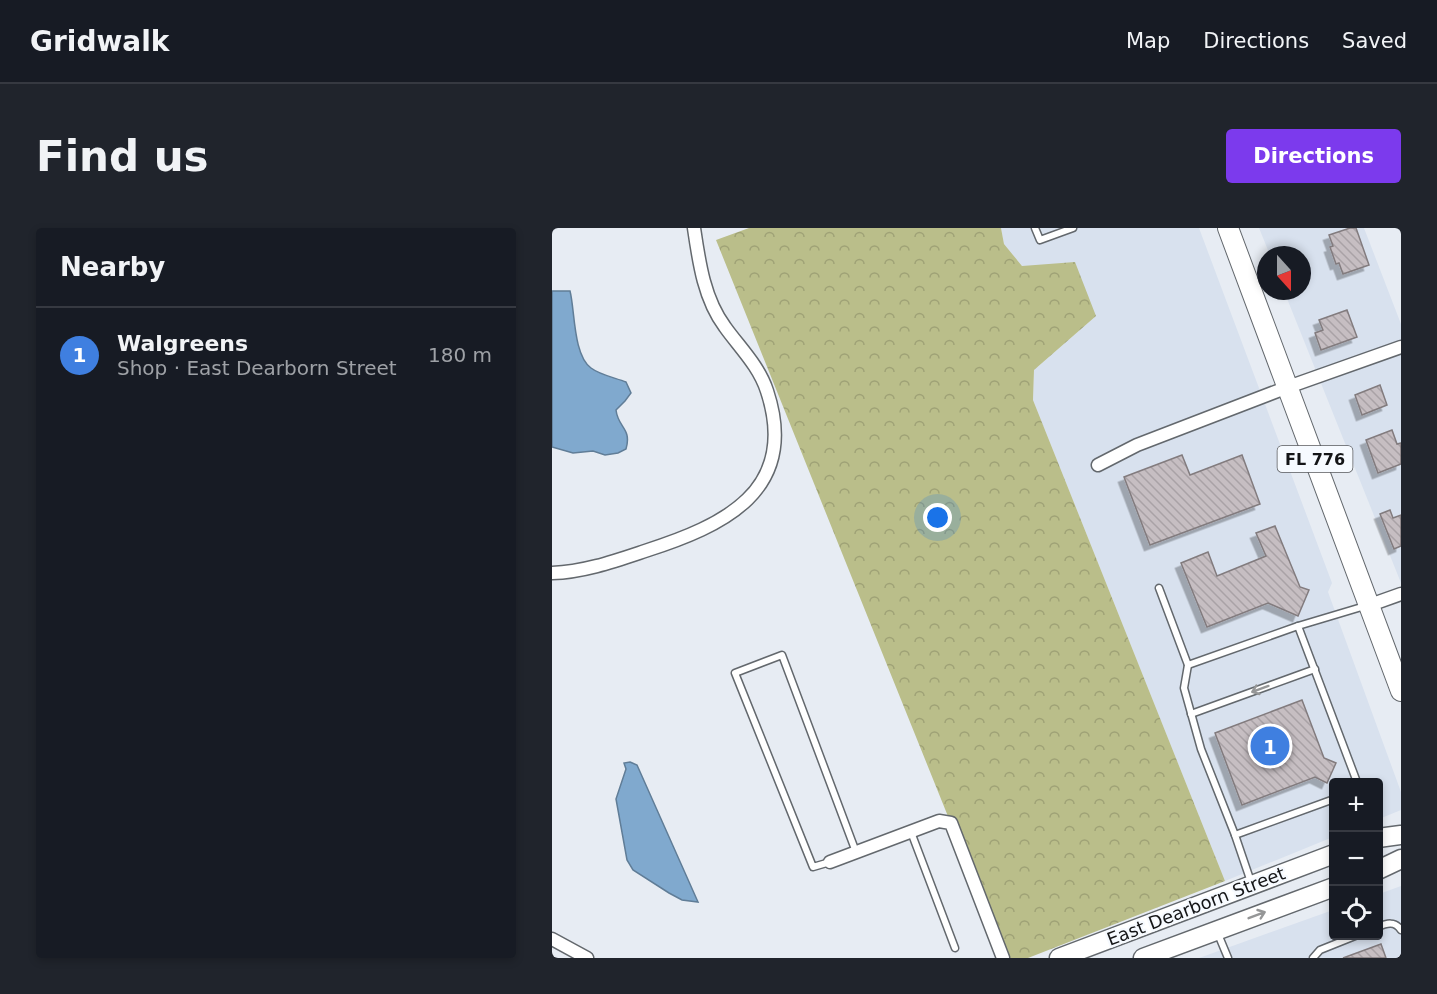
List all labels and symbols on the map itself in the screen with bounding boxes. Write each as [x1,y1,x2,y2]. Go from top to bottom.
north arrow [1257,246,1311,300]
road number: FL 776 [1278,446,1353,472]
your location [923,503,952,532]
one-way arrow [1251,685,1269,696]
pin: 1 [1250,724,1290,768]
street label: East Dearborn Street [1104,862,1288,950]
one-way arrow [1247,909,1266,920]

